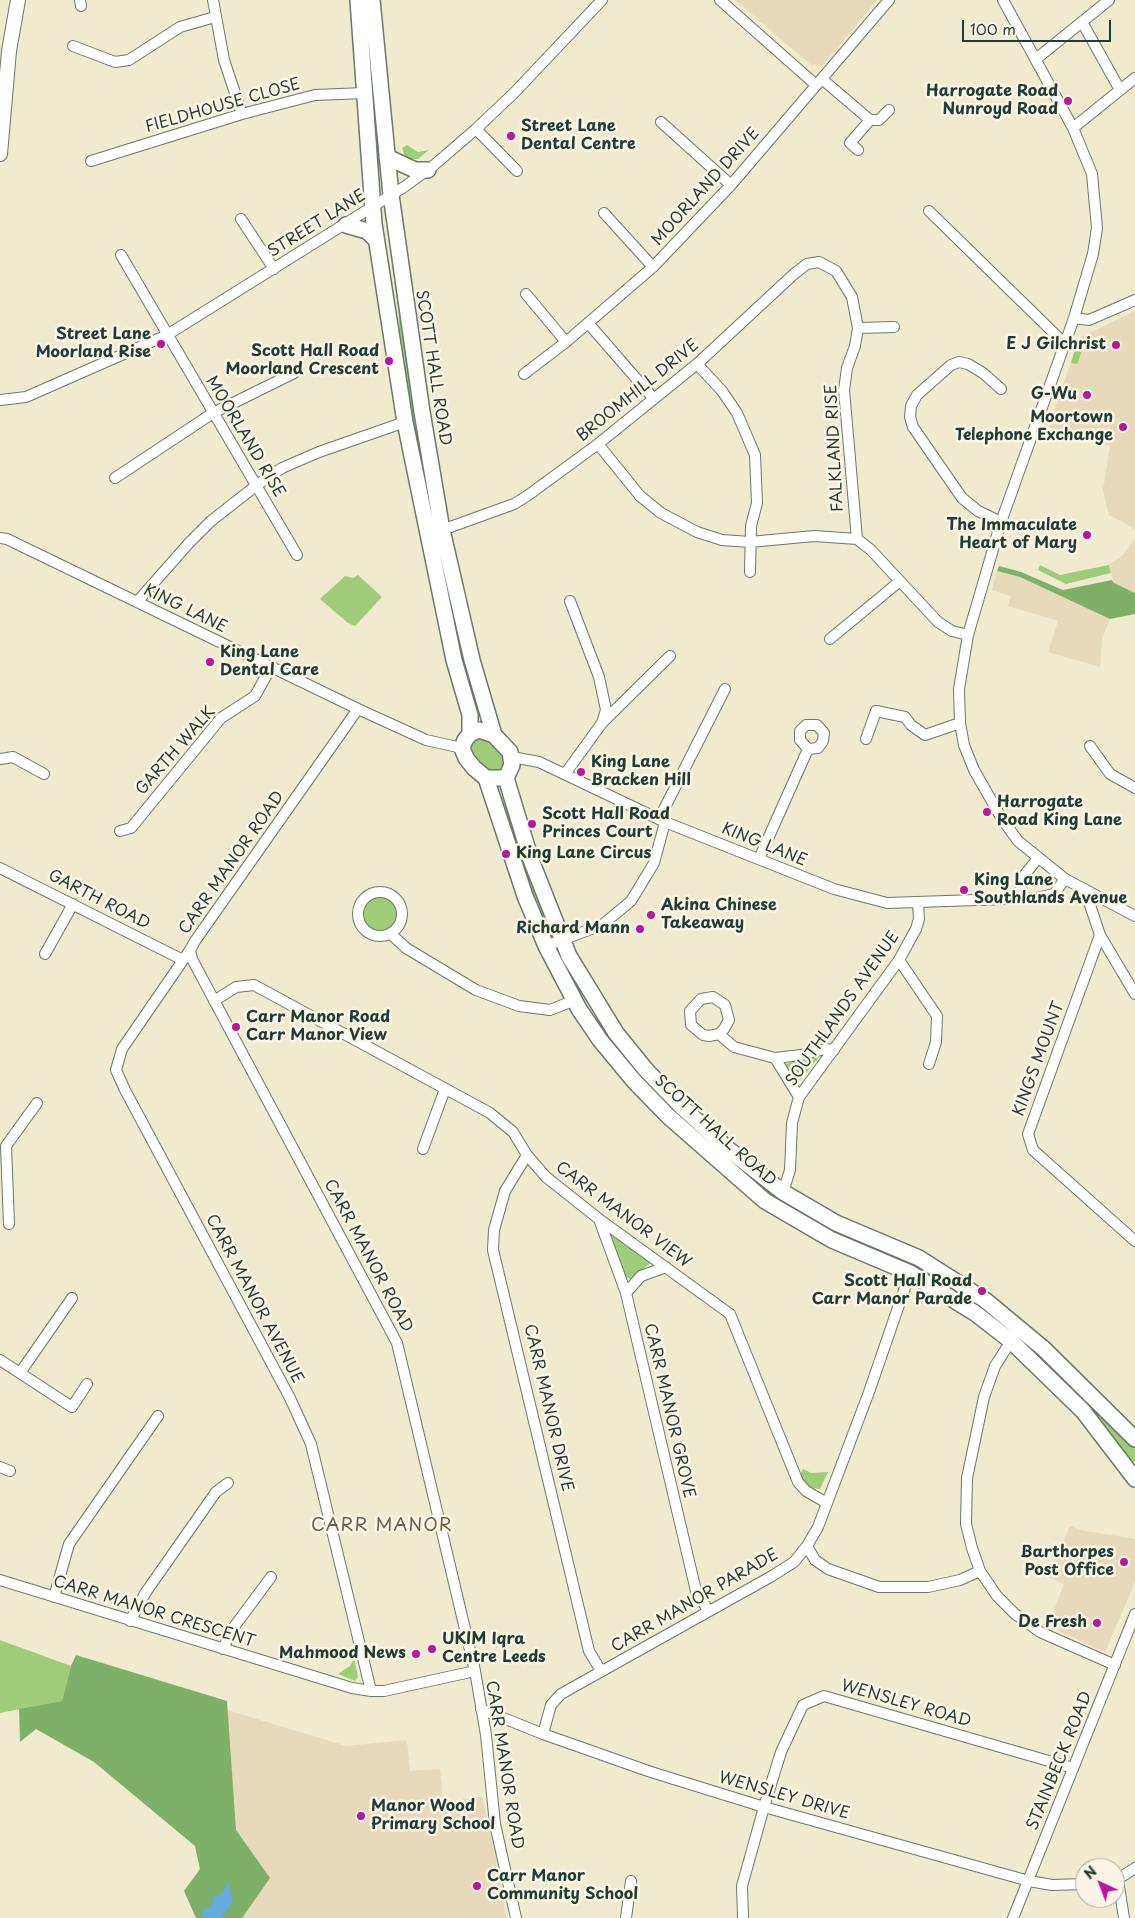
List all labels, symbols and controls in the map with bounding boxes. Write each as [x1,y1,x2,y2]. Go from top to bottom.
scale bar [965,10,1114,42]
text: 100 m [970,17,1016,40]
street label: FIELDHOUSE CLOSE [143,75,303,137]
place label: Harrogate Road Nunroyd Road [926,82,1058,120]
marker: Harrogate Road Nunroyd Road [1062,95,1074,107]
place label: Street Lane Dental Centre [521,117,636,155]
street label: MOORLAND DRIVE [648,124,764,250]
marker: Street Lane Dental Centre [505,130,517,142]
street label: STREET LANE [265,186,369,262]
street label: SCOTT HALL ROAD [411,289,455,447]
place label: Street Lane Moorland Rise [36,325,151,363]
place label: E J Gilchrist [1006,335,1106,355]
street label: BROOMHILL DRIVE [573,336,703,446]
marker: Street Lane Moorland Rise [155,338,167,350]
marker: E J Gilchrist [1110,339,1122,351]
place label: Scott Hall Road Moorland Crescent [226,342,379,380]
marker: Scott Hall Road Moorland Crescent [383,355,395,367]
street label: MOORLAND RISE [201,373,289,501]
street label: FALKLAND RISE [822,384,848,512]
place label: G-Wu [1031,385,1077,405]
marker: G-Wu [1081,389,1093,401]
place label: Moortown Telephone Exchange [955,408,1113,446]
marker: Moortown Telephone Exchange [1117,421,1129,433]
place label: The Immaculate Heart of Mary [947,516,1077,554]
marker: The Immaculate Heart of Mary [1081,529,1093,541]
street label: KING LANE [140,581,230,637]
place label: King Lane Dental Care [220,643,319,681]
marker: King Lane Dental Care [204,656,216,668]
street label: GARTH WALK [132,703,220,799]
place label: King Lane Bracken Hill [591,753,691,791]
marker: King Lane Bracken Hill [575,766,587,778]
street label: CARR MANOR ROAD [175,788,289,938]
place label: Harrogate Road King Lane [997,793,1122,831]
place label: Scott Hall Road Princes Court [542,805,670,843]
marker: Harrogate Road King Lane [981,806,993,818]
marker: Scott Hall Road Princes Court [526,818,538,830]
street label: KING LANE [718,819,810,871]
place label: King Lane Circus [516,844,651,864]
marker: King Lane Circus [500,848,512,860]
street label: GARTH ROAD [45,866,153,934]
place label: King Lane Southlands Avenue [974,871,1127,909]
marker: King Lane Southlands Avenue [958,884,970,896]
place label: Akina Chinese Takeaway [661,896,777,934]
marker: Akina Chinese Takeaway [645,909,657,921]
place label: Richard Mann [516,919,630,939]
marker: Richard Mann [634,923,646,935]
street label: SOUTHLANDS AVENUE [782,928,904,1090]
street label: KINGS MOUNT [1009,999,1069,1119]
place label: Carr Manor Road Carr Manor View [246,1008,390,1046]
marker: Carr Manor Road Carr Manor View [230,1021,242,1033]
street label: SCOTT HALL ROAD [650,1071,780,1191]
street label: CARR MANOR VIEW [552,1158,694,1272]
street label: CARR MANOR ROAD [320,1176,416,1336]
street label: CARR MANOR AVENUE [201,1211,307,1387]
place label: Scott Hall Road Carr Manor Parade [812,1272,972,1310]
marker: Scott Hall Road Carr Manor Parade [976,1285,988,1297]
street label: CARR MANOR DRIVE [519,1322,577,1494]
street label: CARR MANOR GROVE [640,1322,698,1500]
district label: CARR MANOR [310,1515,454,1537]
place label: Barthorpes Post Office [1021,1543,1114,1581]
street label: CARR MANOR PARADE [608,1545,782,1657]
marker: Barthorpes Post Office [1118,1556,1130,1568]
street label: CARR MANOR CRESCENT [51,1572,257,1652]
place label: De Fresh [1018,1613,1087,1633]
marker: De Fresh [1091,1617,1103,1629]
place label: UKIM Iqra Centre Leeds [442,1630,546,1668]
marker: UKIM Iqra Centre Leeds [426,1643,438,1655]
place label: Mahmood News [279,1644,406,1664]
marker: Mahmood News [410,1648,422,1660]
street label: WENSLEY ROAD [839,1676,973,1732]
street label: CARR MANOR ROAD [481,1679,527,1851]
street label: STAINBECK ROAD [1023,1689,1097,1833]
street label: WENSLEY DRIVE [716,1768,852,1824]
place label: Manor Wood Primary School [371,1797,495,1835]
marker: Manor Wood Primary School [355,1810,367,1822]
north arrow [1075,1858,1125,1908]
text: N [1079,1861,1101,1884]
place label: Carr Manor Community School [487,1867,638,1905]
marker: Carr Manor Community School [471,1880,483,1892]

